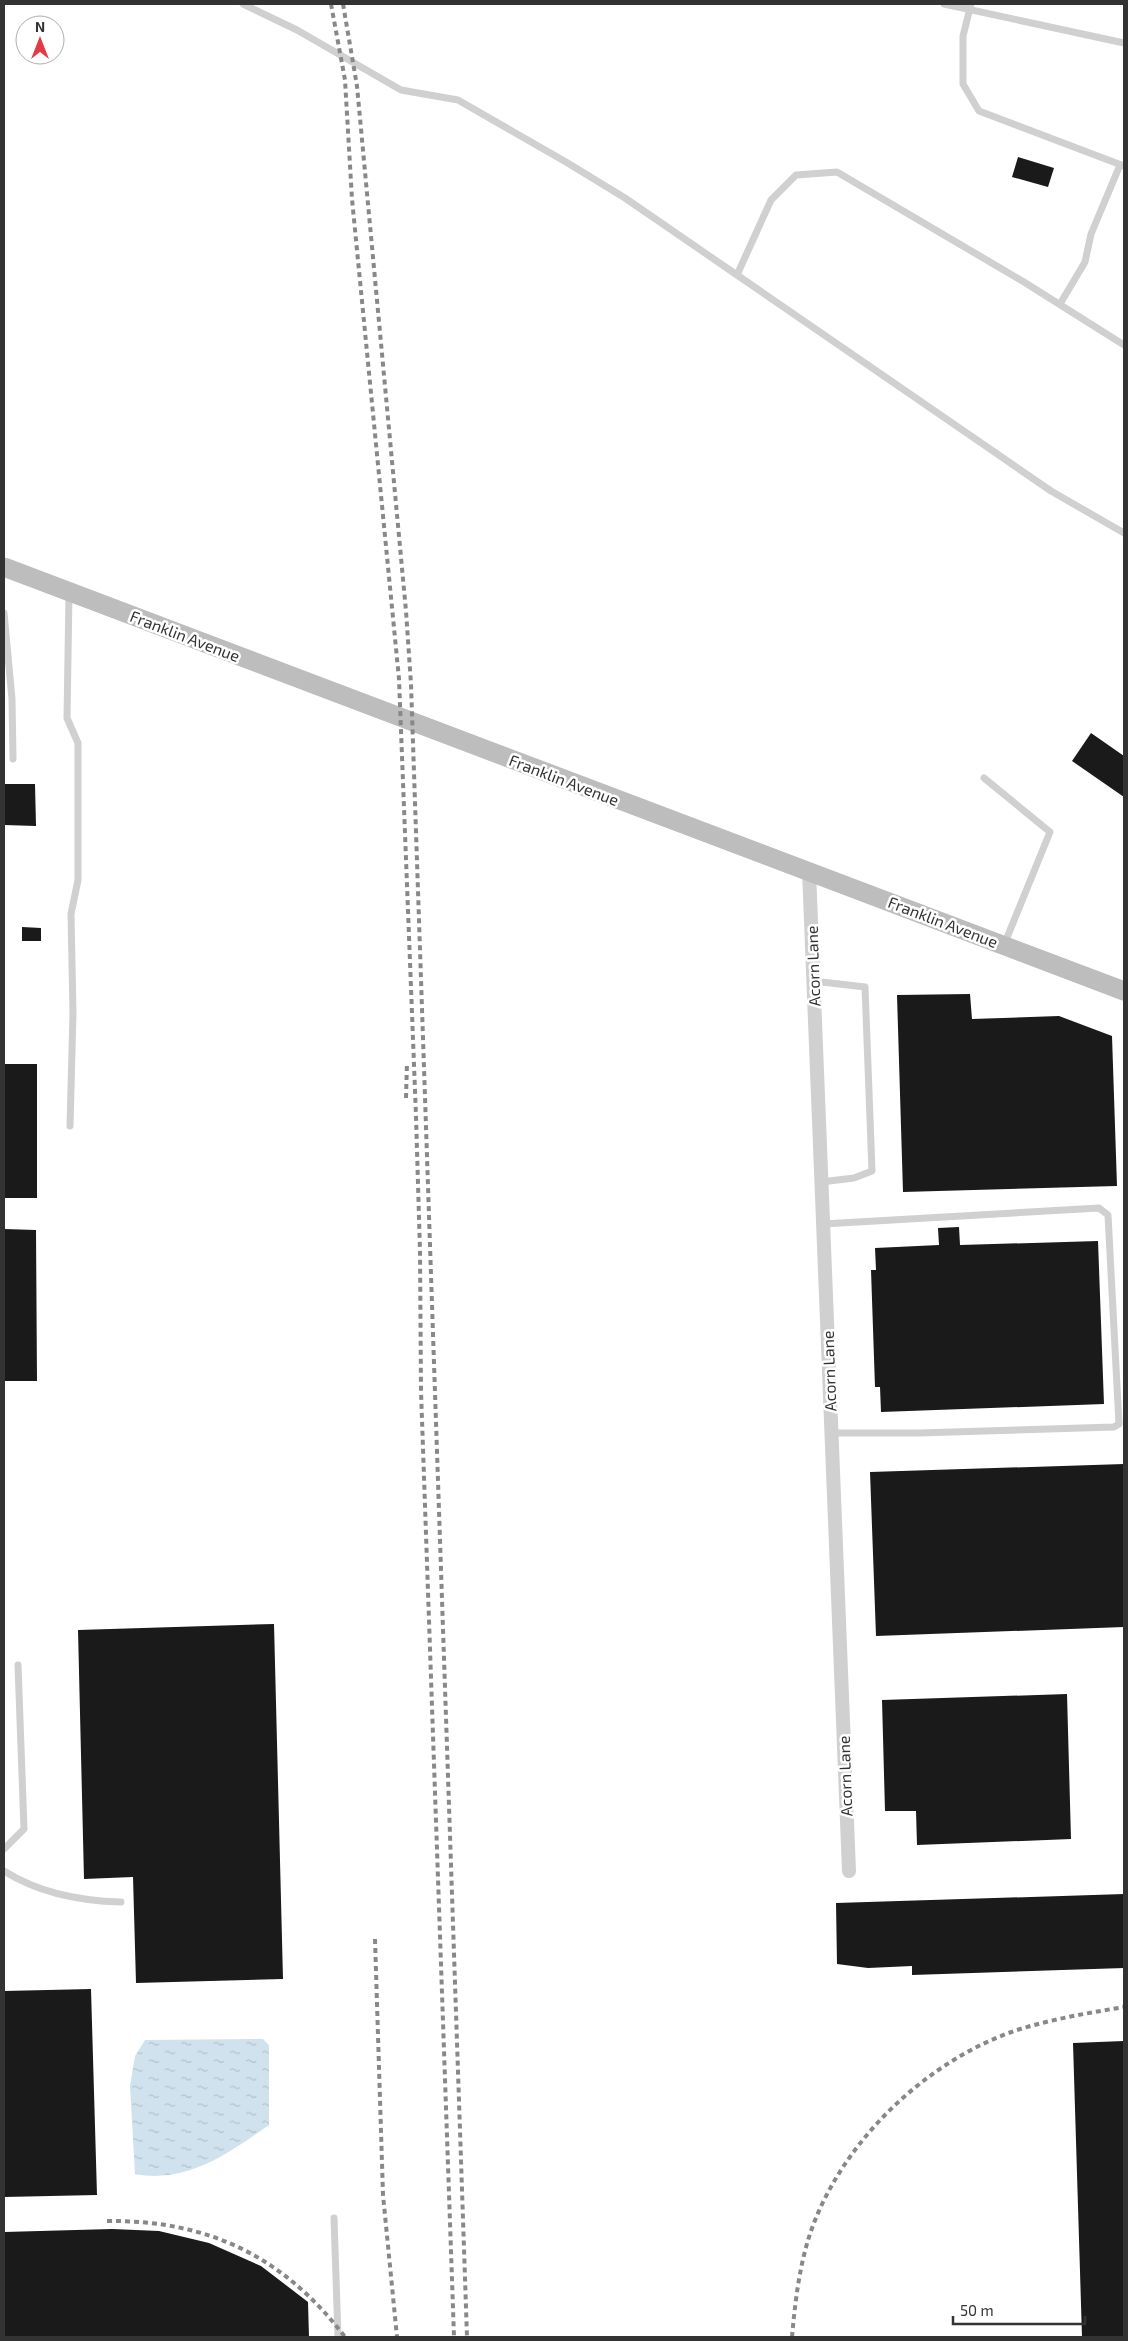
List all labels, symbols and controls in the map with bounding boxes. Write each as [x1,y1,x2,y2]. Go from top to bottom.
north arrow [15,15,65,65]
text: N [35,18,45,35]
street label: Franklin Avenue [128,606,243,665]
street label: Franklin Avenue [507,750,622,809]
street label: Franklin Avenue [886,892,1001,951]
street label: Acorn Lane [802,925,823,1007]
street label: Acorn Lane [818,1330,839,1412]
street label: Acorn Lane [834,1735,855,1817]
scale bar [953,2294,1086,2326]
text: 50 m [960,2301,994,2319]

